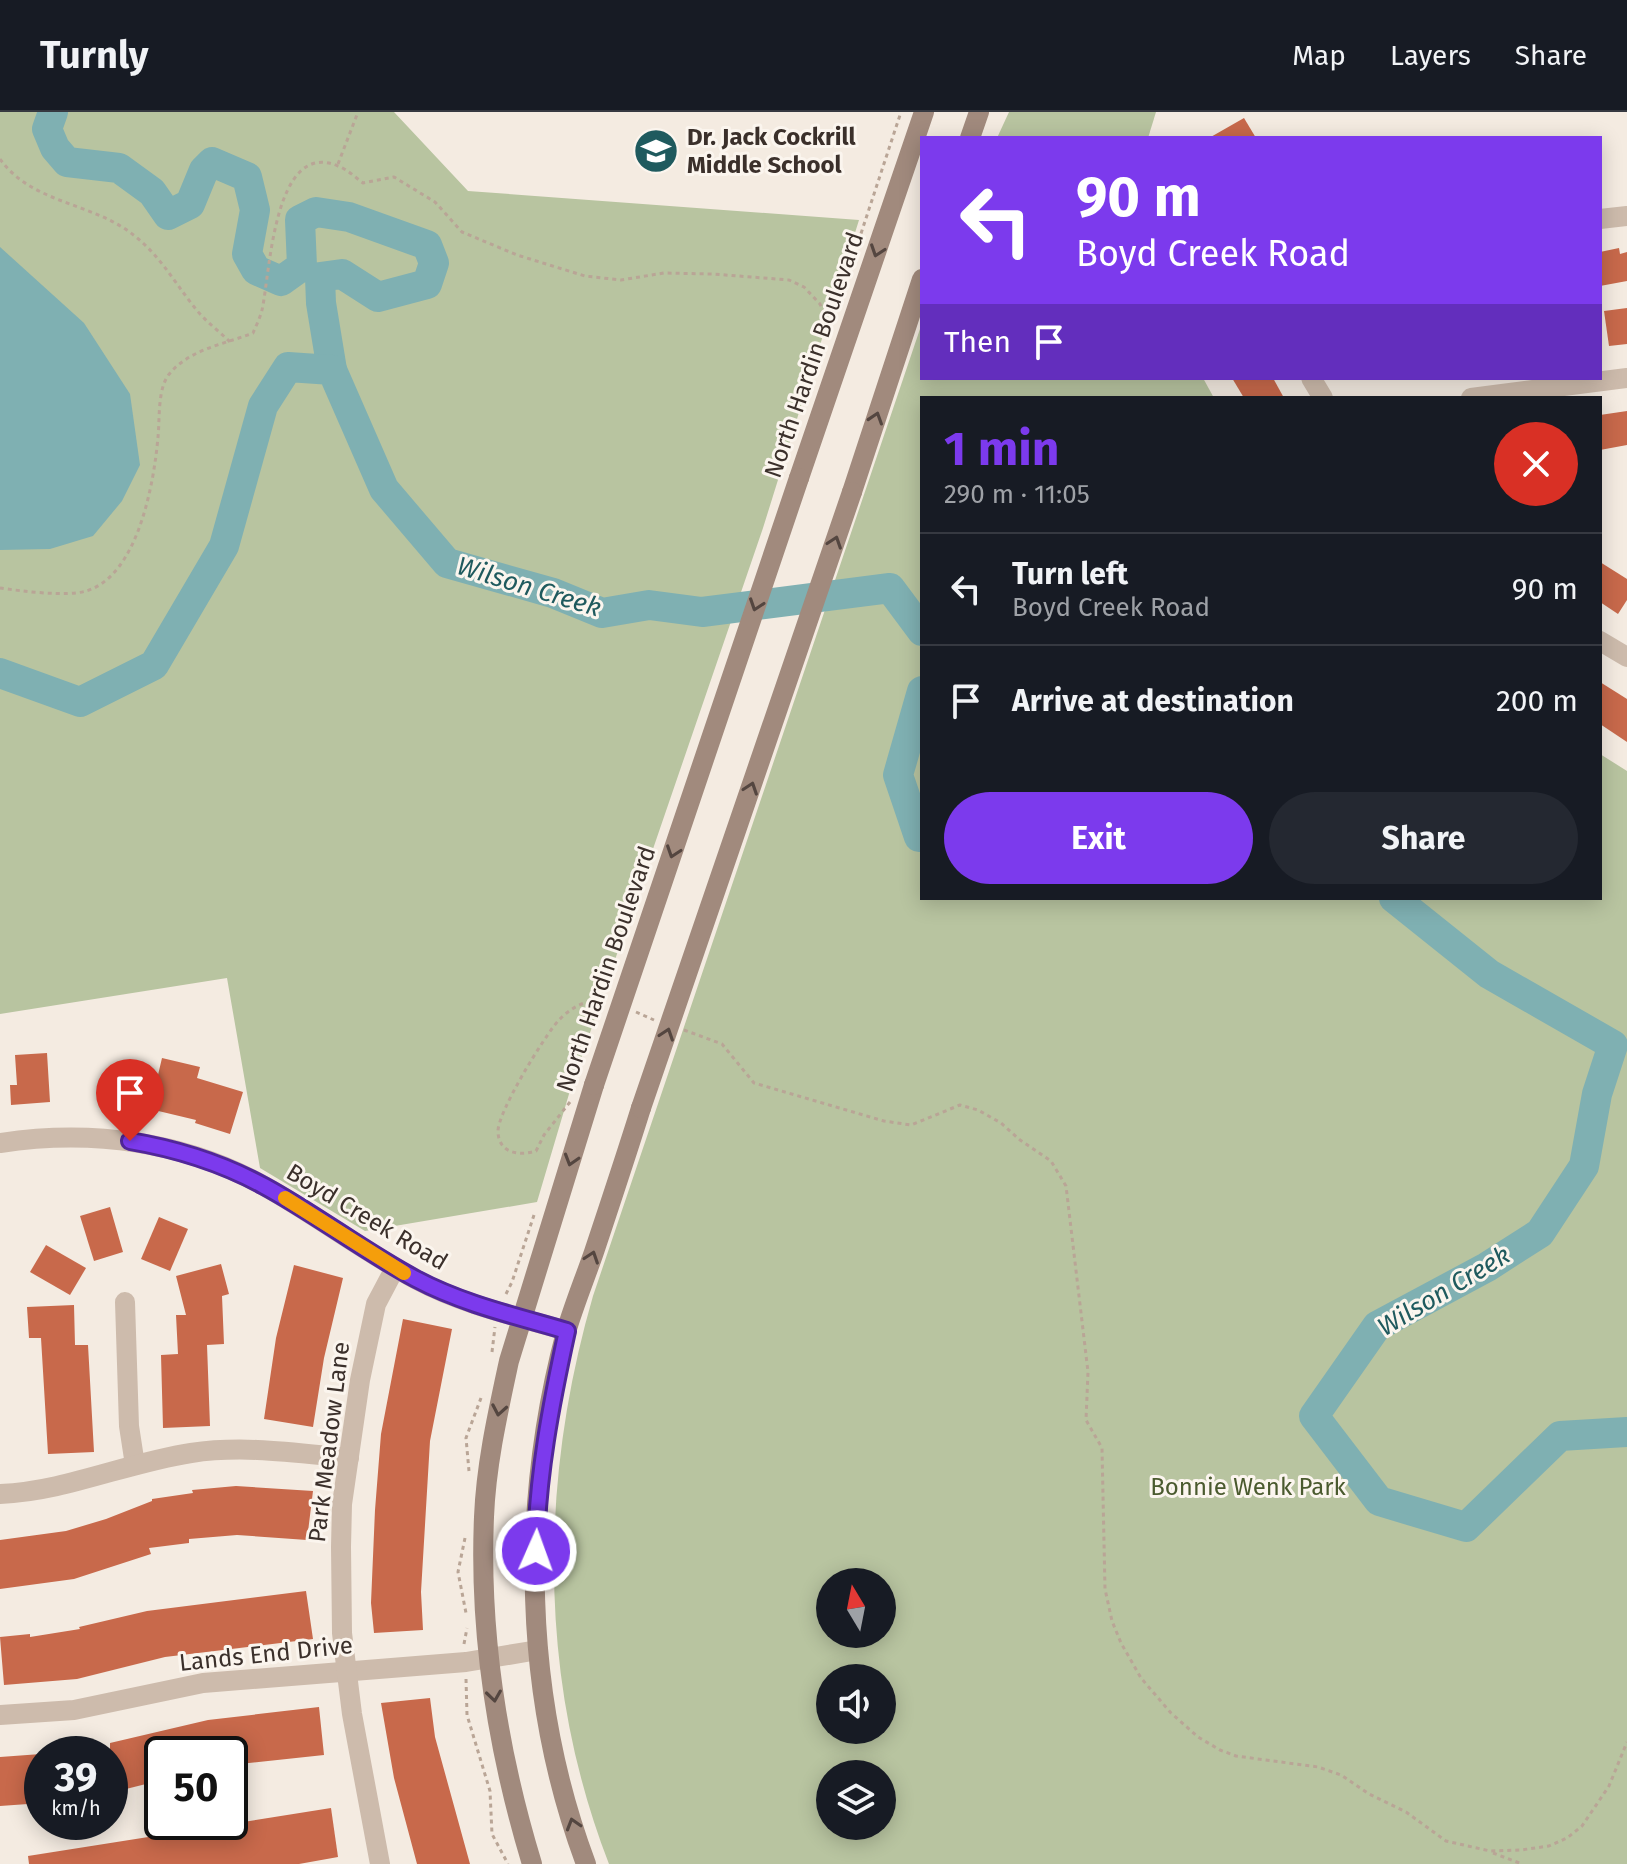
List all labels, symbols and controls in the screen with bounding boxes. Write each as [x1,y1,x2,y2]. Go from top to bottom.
text: Turnly [40,32,149,78]
text: Map [1292,39,1346,72]
text: Layers [1390,39,1471,72]
text: Share [1515,39,1587,72]
place label: Dr. Jack Cockrill Middle School [687,123,857,179]
school or university icon: Dr. Jack Cockrill Middle School [632,127,680,175]
text: 90 m [1076,164,1201,231]
icon: left [944,168,1048,272]
street label: North Hardin Boulevard [759,228,869,482]
text: Boyd Creek Road [1076,232,1350,276]
one-way arrow [870,244,886,258]
icon: arrive [1027,320,1071,364]
text: Then [944,324,1011,360]
one-way arrow [867,411,883,425]
text: 1 min [944,420,1059,478]
button: close [1494,422,1578,506]
text: 290 m · 11:05 [944,479,1090,510]
one-way arrow [825,535,841,549]
water label: Wilson Creek [453,550,605,624]
text: Turn left [1012,556,1128,592]
icon: left [944,567,988,611]
text: 90 m [1512,571,1578,607]
text: Boyd Creek Road [1012,592,1210,623]
one-way arrow [749,597,765,611]
icon: arrive [944,679,988,723]
text: Arrive at destination [1012,683,1294,719]
text: 200 m [1496,683,1578,719]
one-way arrow [741,781,757,795]
button: Exit [944,792,1253,884]
button: Share [1269,792,1578,884]
street label: North Hardin Boulevard [551,842,661,1096]
one-way arrow [666,844,682,858]
one-way arrow [657,1027,673,1041]
pin [96,1059,164,1141]
icon: arrive [108,1071,152,1115]
one-way arrow [564,1153,580,1166]
street label: Boyd Creek Road [281,1158,453,1276]
water label: Wilson Creek [1372,1239,1516,1343]
one-way arrow [582,1251,598,1265]
street label: Park Meadow Lane [303,1340,355,1544]
one-way arrow [491,1403,508,1416]
park label: Bonnie Wenk Park [1150,1473,1346,1501]
position arrow [494,1509,578,1593]
north arrow [816,1568,896,1648]
map controls [816,1568,896,1840]
street label: Lands End Drive [178,1631,354,1677]
button: sound [816,1664,896,1744]
one-way arrow [485,1690,502,1703]
speed limit sign: 50 [144,1736,248,1840]
text: 39 [55,1754,97,1802]
button: layers [816,1760,896,1840]
text: km/h [51,1796,101,1820]
one-way arrow [566,1818,582,1832]

